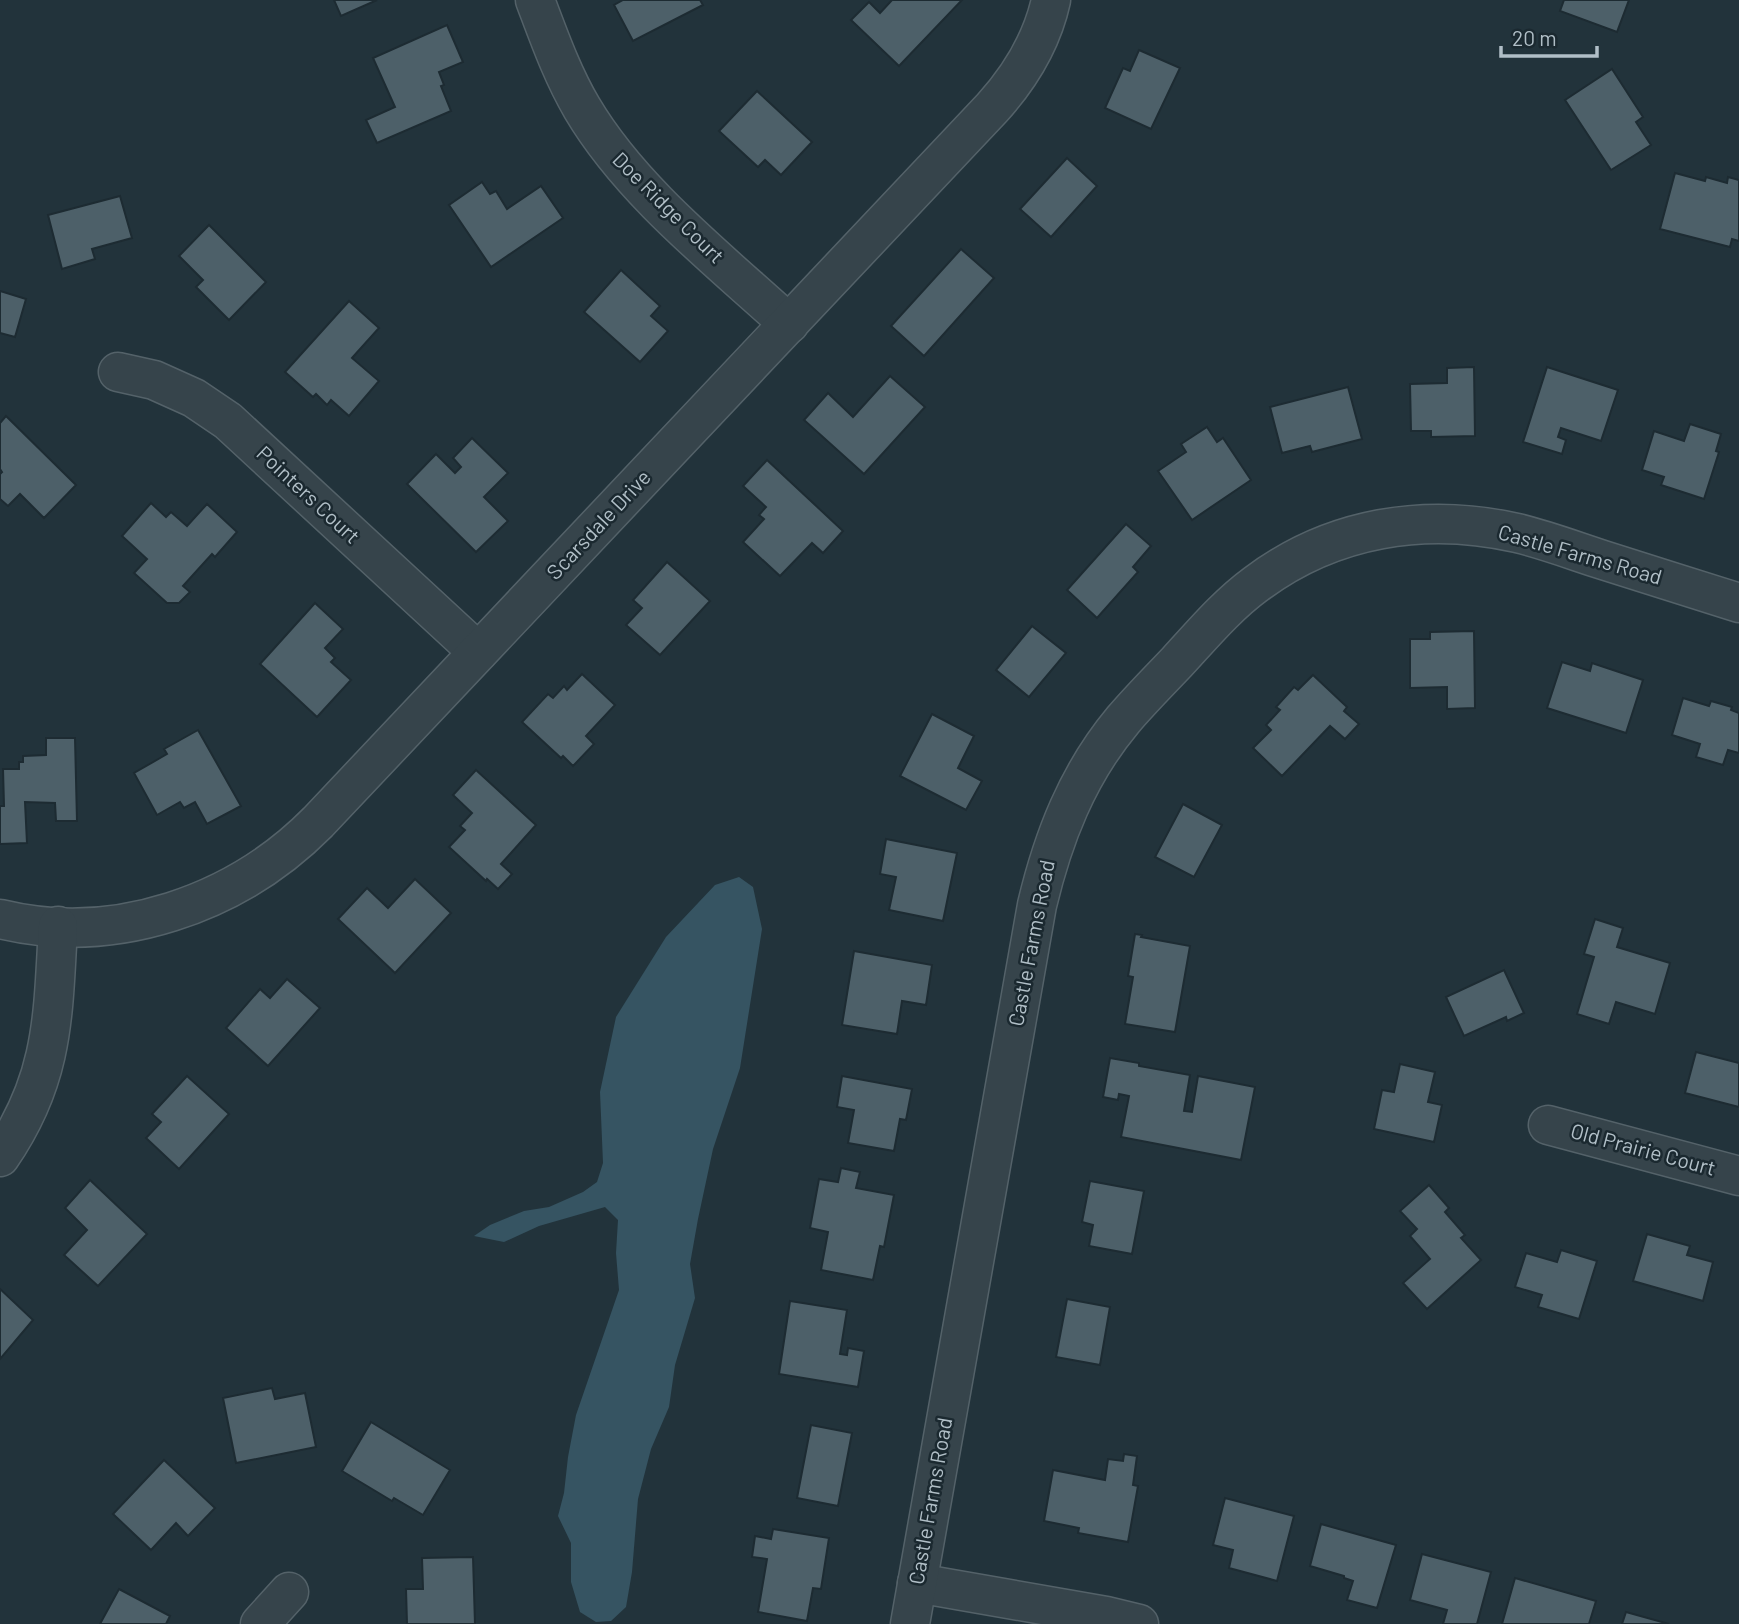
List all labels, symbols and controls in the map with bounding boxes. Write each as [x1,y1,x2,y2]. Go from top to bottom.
scale bar [1501,14,1597,58]
text: 20 m [1512,25,1557,50]
street label: Doe Ridge Court [608,146,730,268]
street label: Pointers Court [252,440,366,548]
street label: Scarsdale Drive [541,464,655,584]
street label: Castle Farms Road [1496,518,1665,589]
street label: Castle Farms Road [1002,857,1059,1028]
street label: Old Prairie Court [1568,1117,1719,1180]
street label: Castle Farms Road [903,1415,957,1586]

